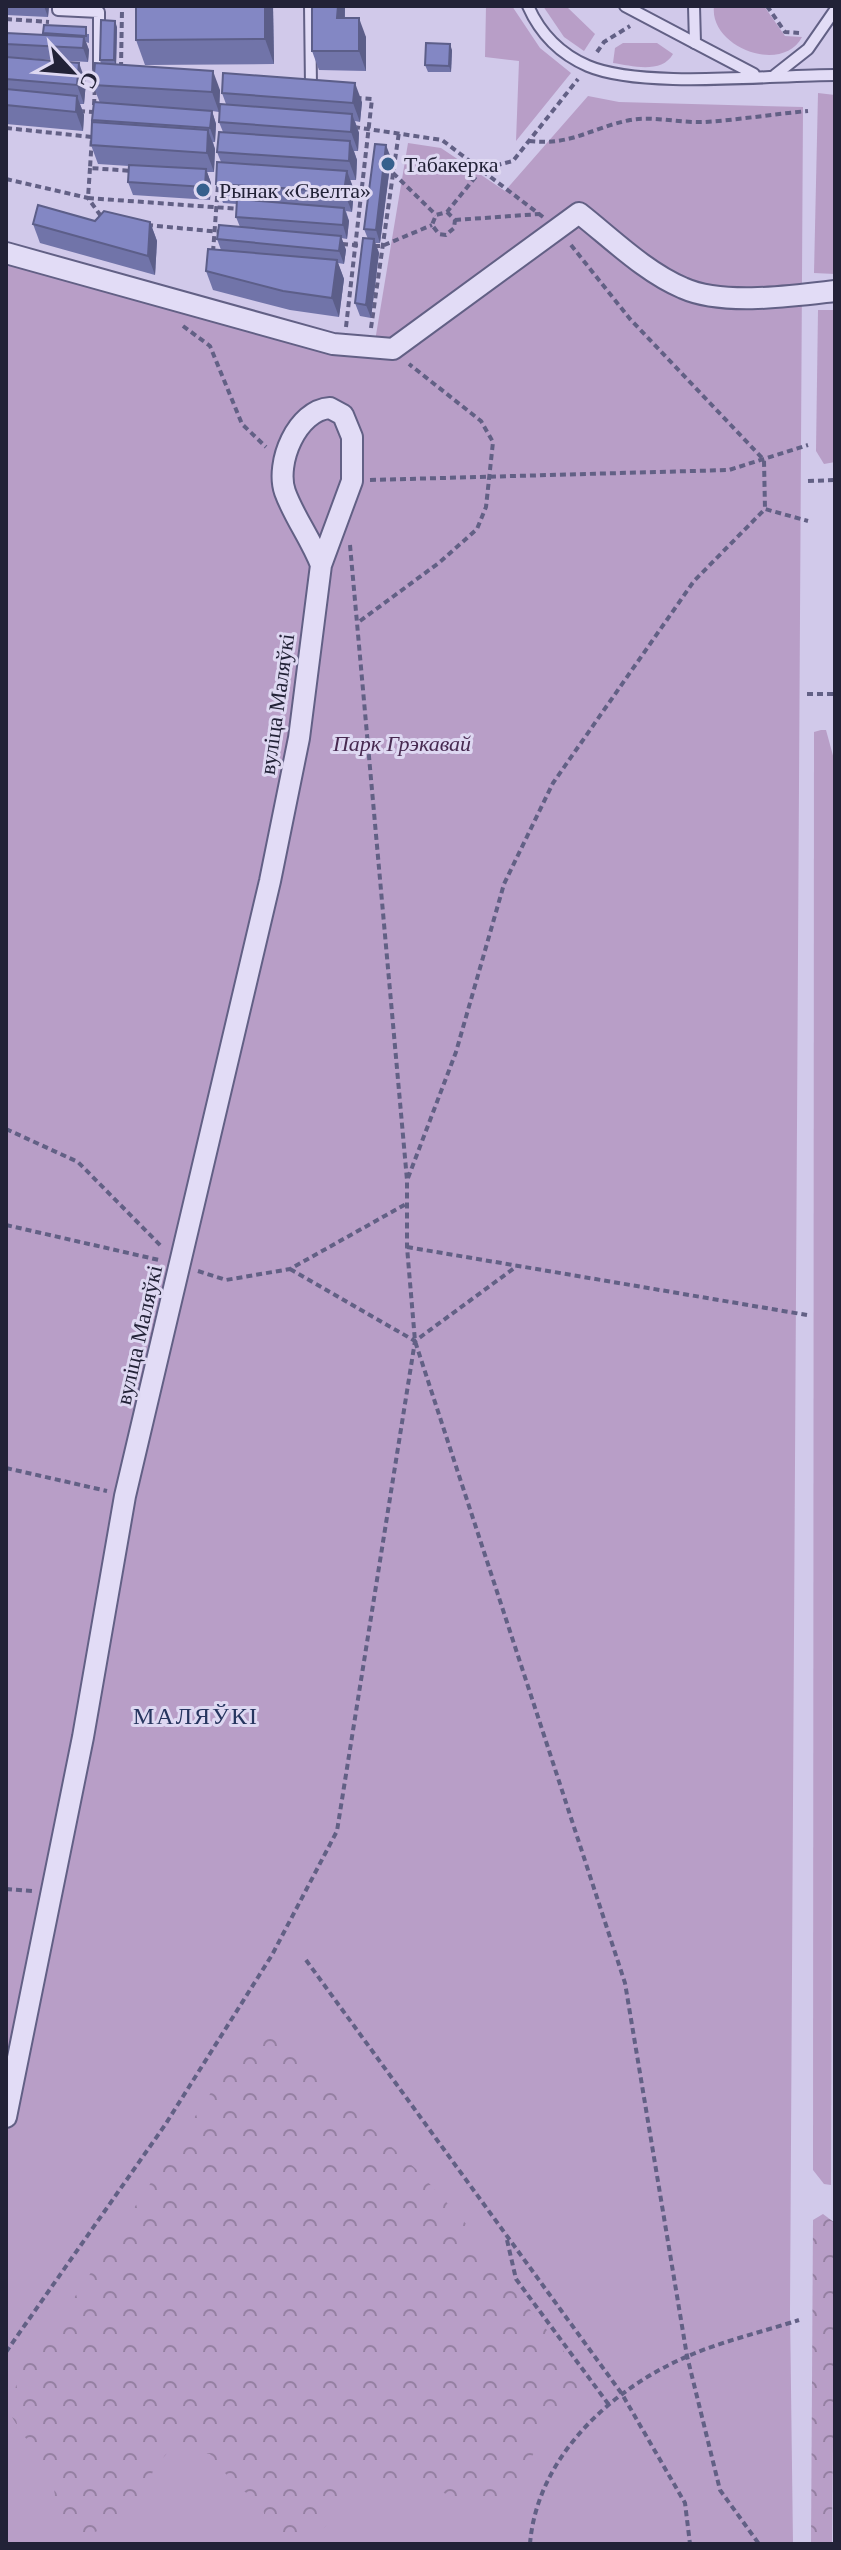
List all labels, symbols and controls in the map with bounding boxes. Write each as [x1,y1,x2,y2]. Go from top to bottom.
north arrow [32,32,112,112]
text: С [75,68,104,93]
place label: Табакерка [404,152,499,177]
marker: Табакерка [379,155,397,173]
place label: Рынак «Свелта» [219,178,371,203]
marker: Рынак «Свелта» [194,181,212,199]
street label: вуліца Маляўкі [255,632,299,776]
park label: Парк Грэкавай [332,731,471,756]
street label: вуліца Маляўкі [111,1263,167,1407]
district label: МАЛЯЎКІ [133,1703,259,1729]

